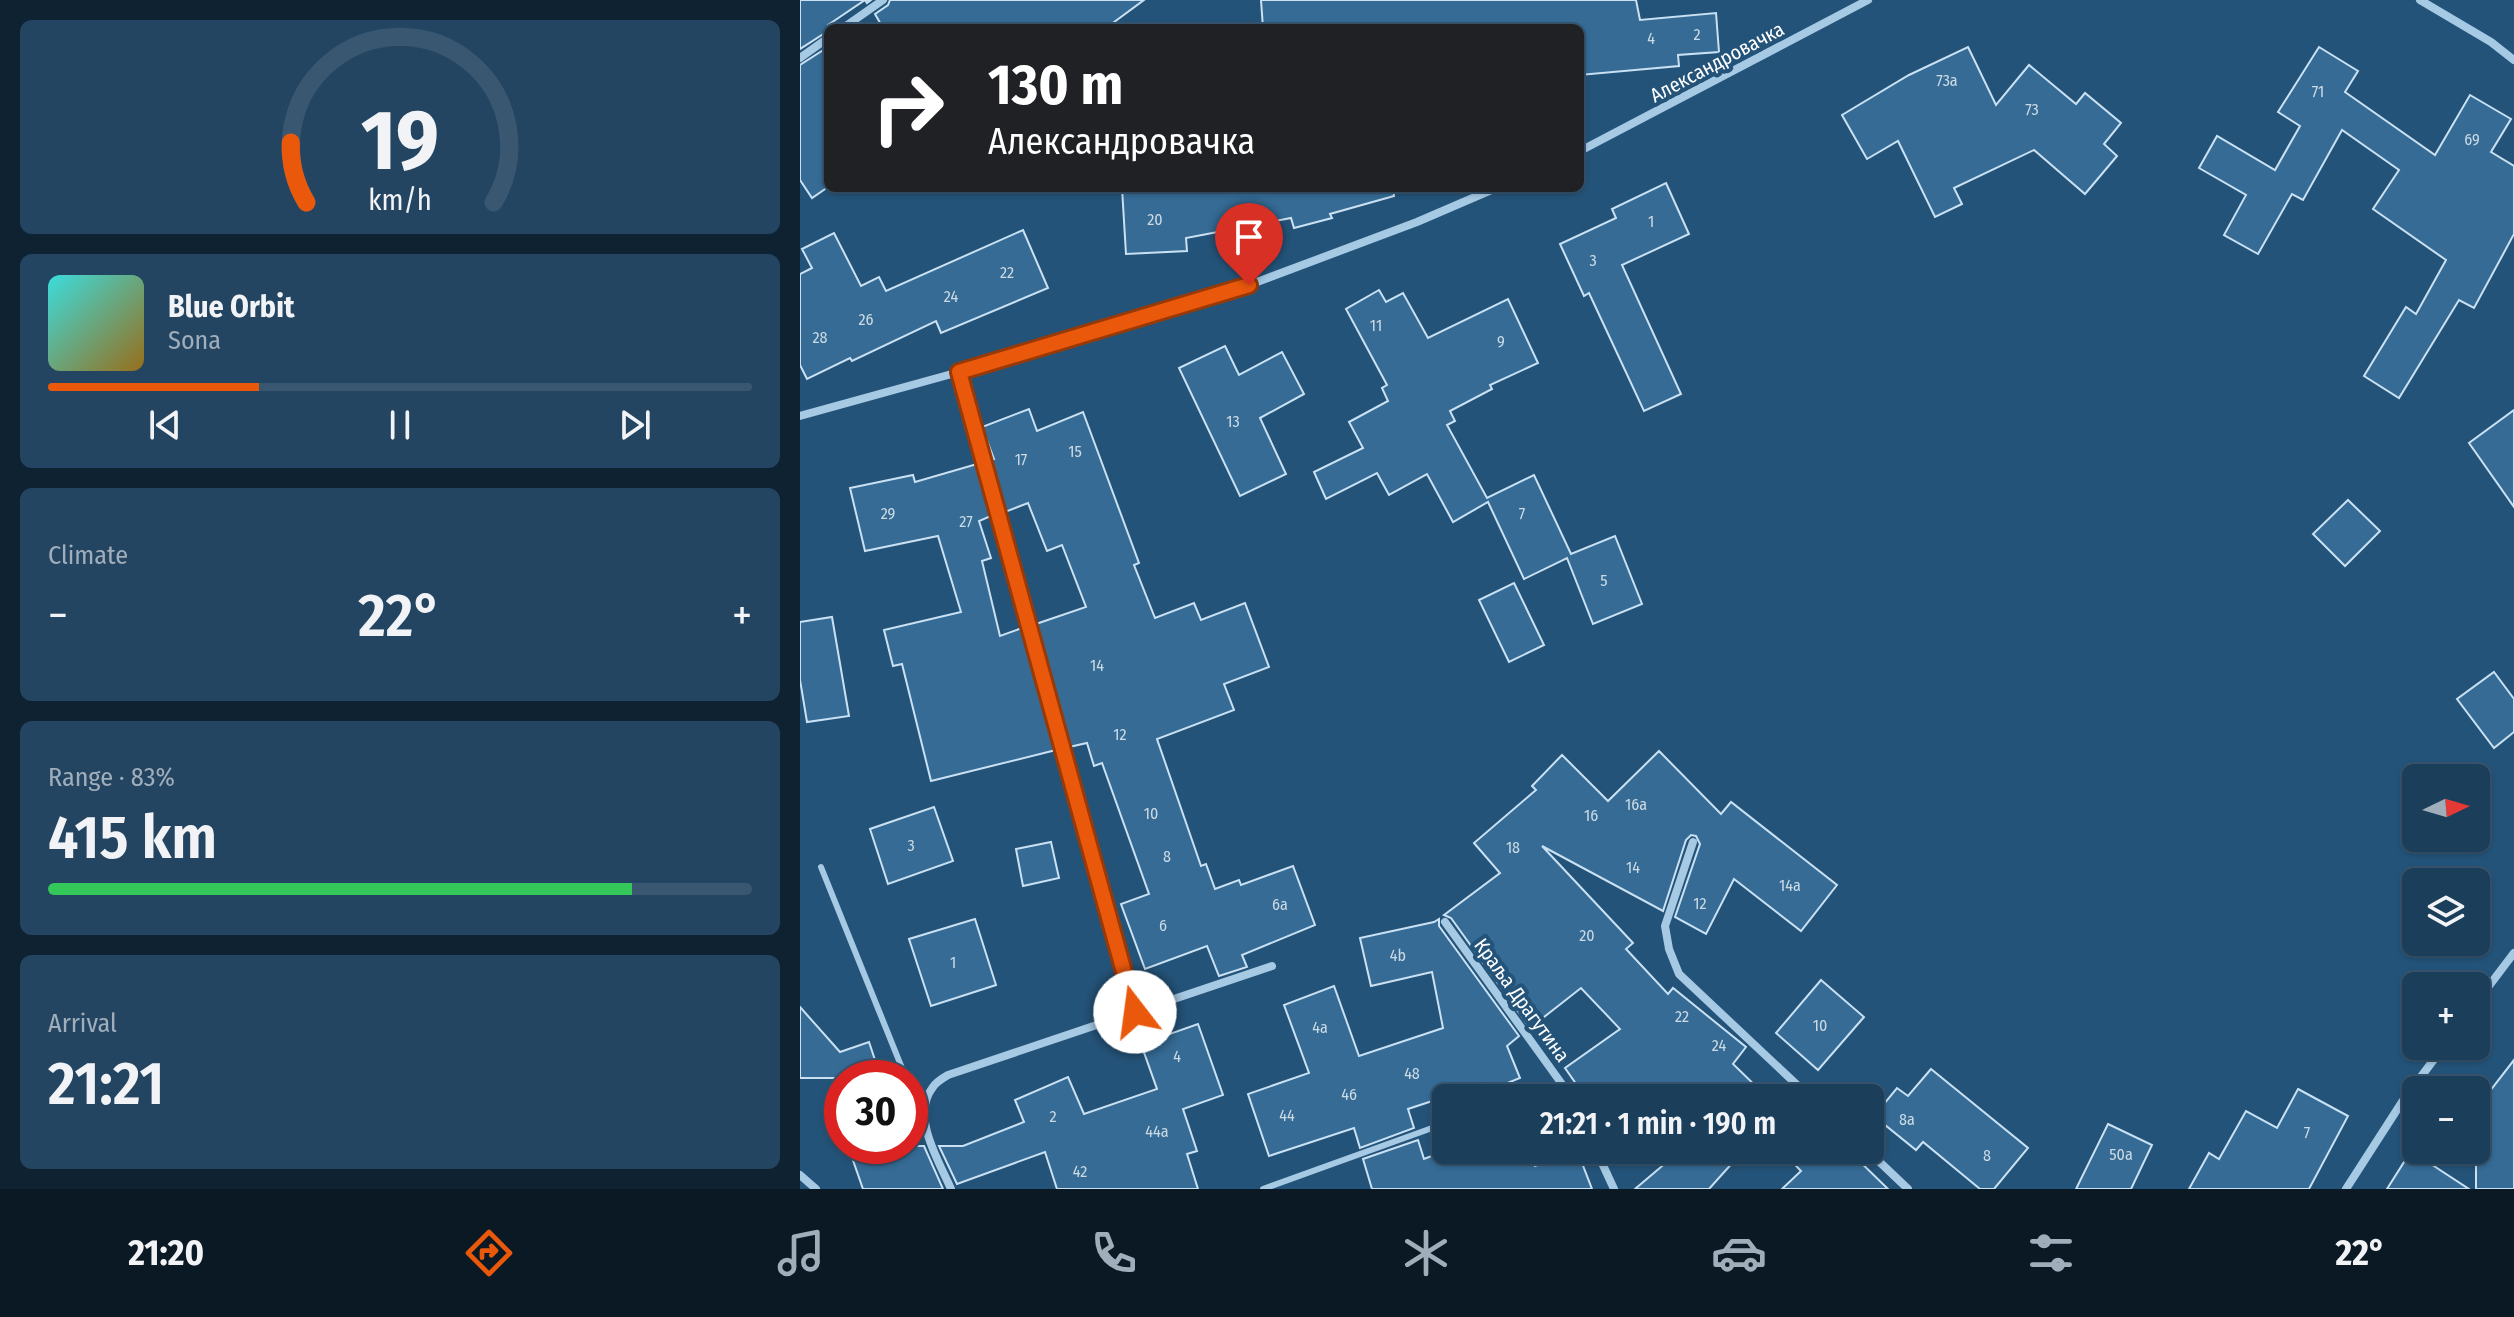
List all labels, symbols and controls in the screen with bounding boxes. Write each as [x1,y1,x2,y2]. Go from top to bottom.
street label: Александровачка [1646,17,1788,107]
house number: 2 [1693,25,1701,44]
house number: 4 [1647,29,1655,48]
text: 130 m [988,52,1123,119]
icon: right [856,56,960,160]
house number: 73a [1936,71,1958,90]
house number: 71 [2312,82,2324,101]
text: 19 [361,90,439,190]
house number: 73 [2025,100,2039,119]
text: Александровачка [988,120,1255,164]
house number: 69 [2464,130,2480,149]
text: km/h [368,183,432,218]
pin [1215,203,1283,285]
house number: 20 [1147,210,1163,229]
house number: 1 [1648,212,1654,231]
icon: arrive [1227,215,1271,259]
house number: 3 [1589,251,1597,270]
house number: 22 [1000,263,1014,282]
house number: 24 [944,287,958,306]
text: Blue Orbit [168,289,294,325]
house number: 26 [859,310,874,329]
house number: 11 [1370,316,1382,335]
text: Sona [168,325,221,356]
house number: 28 [812,328,828,347]
house number: 9 [1497,332,1505,351]
icon: previous [143,403,187,447]
icon: pause [378,403,422,447]
icon: next [613,403,657,447]
house number: 13 [1226,412,1240,431]
house number: 15 [1068,442,1082,461]
house number: 17 [1015,450,1028,469]
house number: 29 [881,504,896,523]
house number: 7 [1519,504,1526,523]
house number: 27 [959,512,973,531]
text: Climate [48,540,128,571]
house number: 5 [1600,571,1608,590]
text: 22° [358,580,442,652]
text: − [48,589,68,642]
text: + [732,589,752,642]
house number: 14 [1090,656,1104,675]
house number: 12 [1113,725,1127,744]
text: Range · 83% [48,762,175,793]
north arrow [2402,764,2490,852]
map controls [2402,764,2490,1164]
house number: 16a [1625,795,1647,814]
text: 415 km [48,802,217,874]
house number: 10 [1144,804,1158,823]
house number: 16 [1584,806,1598,825]
house number: 3 [907,836,915,855]
house number: 18 [1506,838,1520,857]
house number: 8 [1163,847,1171,866]
house number: 14 [1626,858,1640,877]
button: layers [2402,868,2490,956]
house number: 14a [1779,876,1801,895]
house number: 12 [1693,894,1707,913]
house number: 6a [1272,895,1288,914]
house number: 6 [1159,916,1167,935]
house number: 20 [1579,926,1595,945]
street label: Краља Драгутина [1469,933,1575,1067]
house number: 4b [1390,946,1406,965]
house number: 1 [950,953,956,972]
position arrow [1093,970,1177,1054]
button: + [2402,972,2490,1060]
house number: 22 [1675,1007,1689,1026]
text: Arrival [48,1008,117,1039]
house number: 10 [1813,1016,1827,1035]
house number: 4a [1312,1018,1328,1037]
house number: 24 [1712,1036,1726,1055]
house number: 4 [1173,1047,1181,1066]
text: 21:21 [48,1048,164,1120]
speed limit sign: 30 [824,1060,928,1164]
house number: 48 [1404,1064,1420,1083]
button: − [2402,1076,2490,1164]
house number: 46 [1341,1085,1357,1104]
house number: 44 [1279,1106,1295,1125]
text: 21:21 · 1 min · 190 m [1540,1106,1776,1142]
house number: 2 [1049,1107,1057,1126]
house number: 8a [1899,1110,1915,1129]
house number: 44a [1145,1122,1169,1141]
house number: 7 [2304,1123,2311,1142]
house number: 50a [2109,1145,2133,1164]
house number: 8 [1983,1146,1991,1165]
house number: 42 [1073,1162,1087,1181]
icon: directions [461,1225,517,1281]
icon: music [773,1225,829,1281]
icon: phone [1086,1225,1142,1281]
icon: climate [1398,1225,1454,1281]
icon: car [1711,1225,1767,1281]
icon: filters [2023,1225,2079,1281]
text: 21:20 [128,1231,204,1275]
text: 22° [2335,1231,2386,1275]

